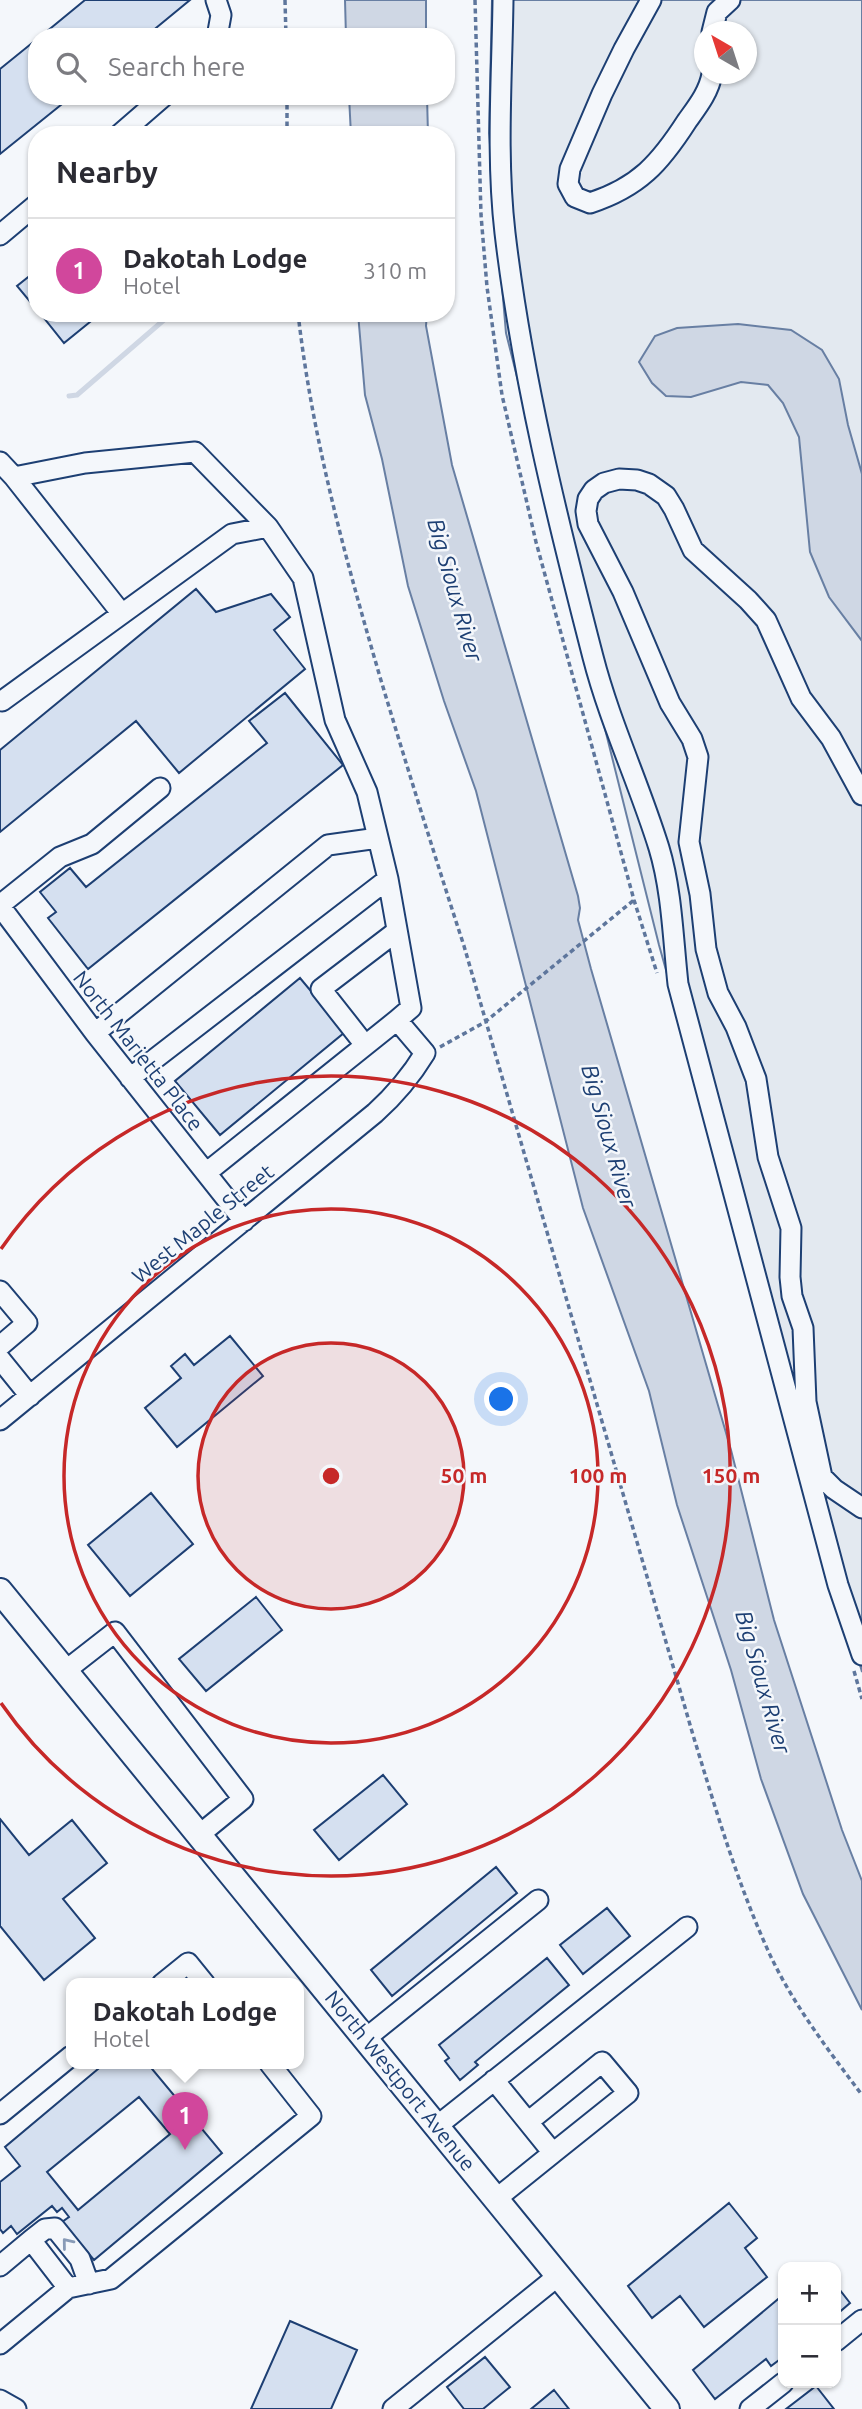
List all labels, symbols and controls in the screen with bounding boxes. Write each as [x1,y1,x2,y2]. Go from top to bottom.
north arrow [694,21,757,84]
search box [28,28,455,105]
icon: search [52,48,90,86]
text: Search here [108,52,245,81]
text: Nearby [56,155,158,189]
text: Dakotah Lodge [123,244,308,273]
text: 1 [73,258,85,283]
text: 310 m [363,258,427,283]
text: Hotel [123,273,180,298]
water label: Big Sioux River [423,515,488,665]
street label: North Marietta Place [69,966,209,1135]
water label: Big Sioux River [577,1061,642,1211]
street label: West Maple Street [127,1159,278,1288]
your location [484,1382,518,1416]
text: 50 m [441,1463,487,1487]
text: 100 m [569,1463,627,1487]
text: 150 m [702,1463,760,1487]
centre of rings [319,1464,343,1488]
water label: Big Sioux River [731,1607,796,1757]
popup [66,1978,304,2069]
street label: North Westport Avenue [321,1986,481,2175]
text: Dakotah Lodge [93,1997,277,2026]
text: Hotel [93,2026,150,2051]
pin: 1 [162,2092,208,2150]
one-way arrow [63,2239,75,2252]
map controls [778,2262,841,2388]
button: + [778,2262,841,2325]
button: − [778,2325,841,2388]

